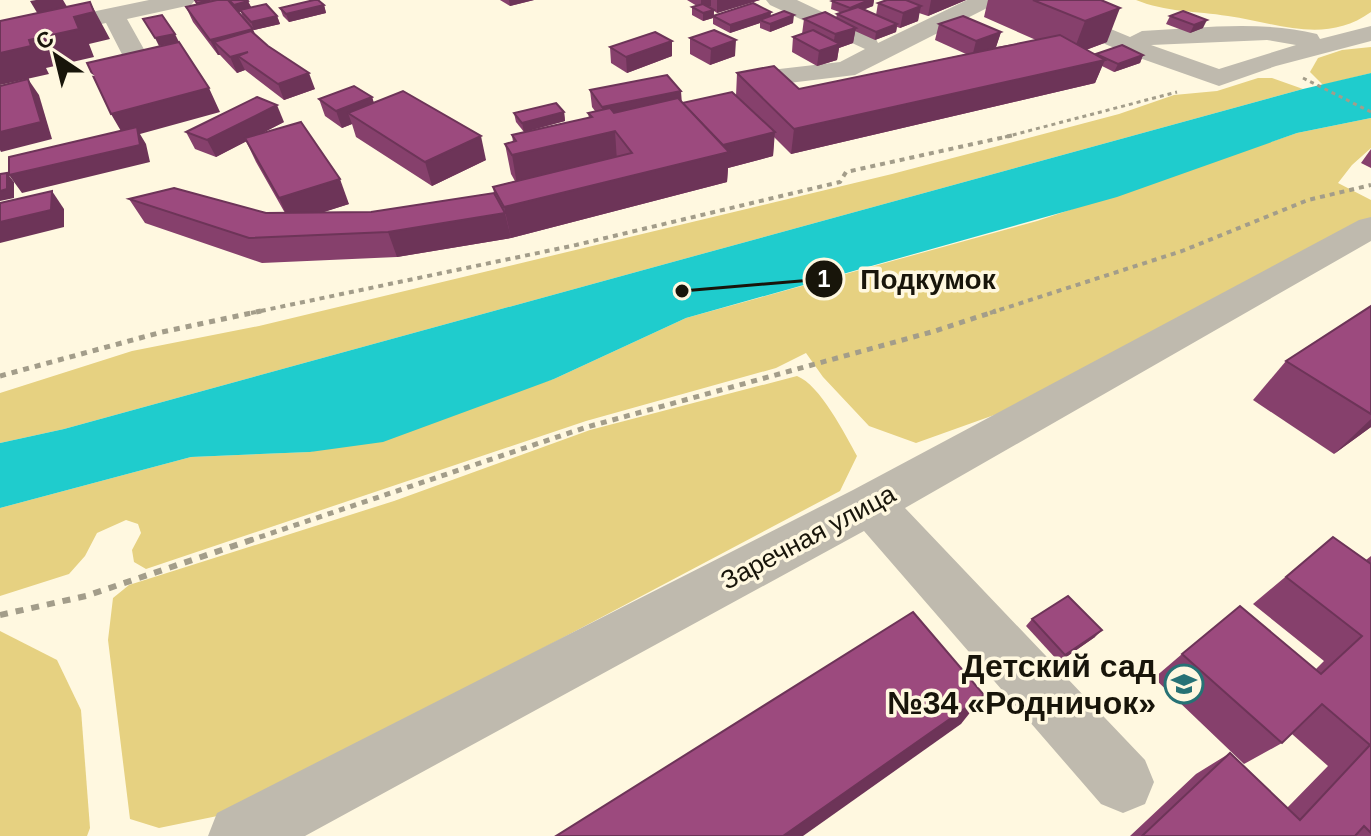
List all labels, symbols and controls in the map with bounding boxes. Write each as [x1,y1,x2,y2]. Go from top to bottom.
north arrow [16,16,96,96]
text: С [31,25,59,55]
callout: Подкумок [804,253,1011,305]
text: Подкумок [860,264,997,295]
text: 1 [817,265,831,292]
street label: Заречная улица [716,478,901,596]
place label: Детский сад №34 «Родничок» [887,648,1156,721]
school or university icon: Детский сад №34 «Родничок» [1163,663,1205,705]

